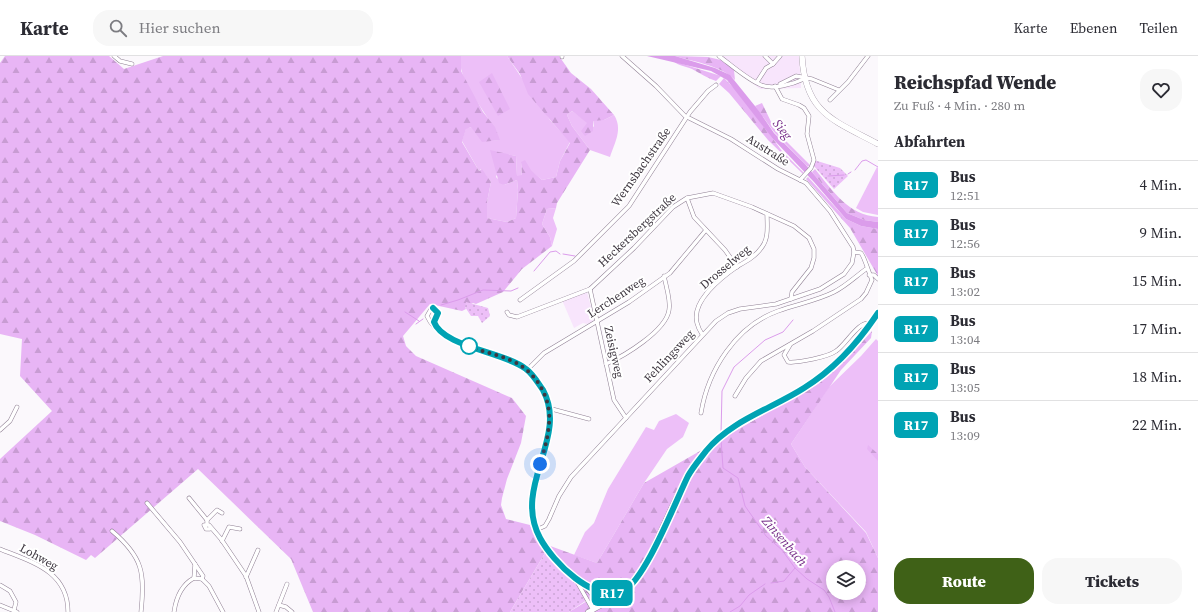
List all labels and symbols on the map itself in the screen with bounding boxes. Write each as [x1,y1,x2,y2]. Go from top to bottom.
water label: Sieg [769,115,796,144]
street label: Wernsbachstraße [608,124,674,210]
street label: Austraße [743,130,793,170]
street label: Heckersbergstraße [595,190,679,270]
street label: Drosselweg [696,241,754,293]
street label: Lerchenweg [584,272,648,322]
street label: Zeisigweg [600,325,628,379]
street label: Fehlingsweg [640,326,698,386]
unlabelled marker [460,337,478,355]
your location [530,454,550,474]
water label: Zinsenbach [758,512,811,570]
street label: Lohweg [17,540,61,574]
line badge: R17 [589,580,635,606]

